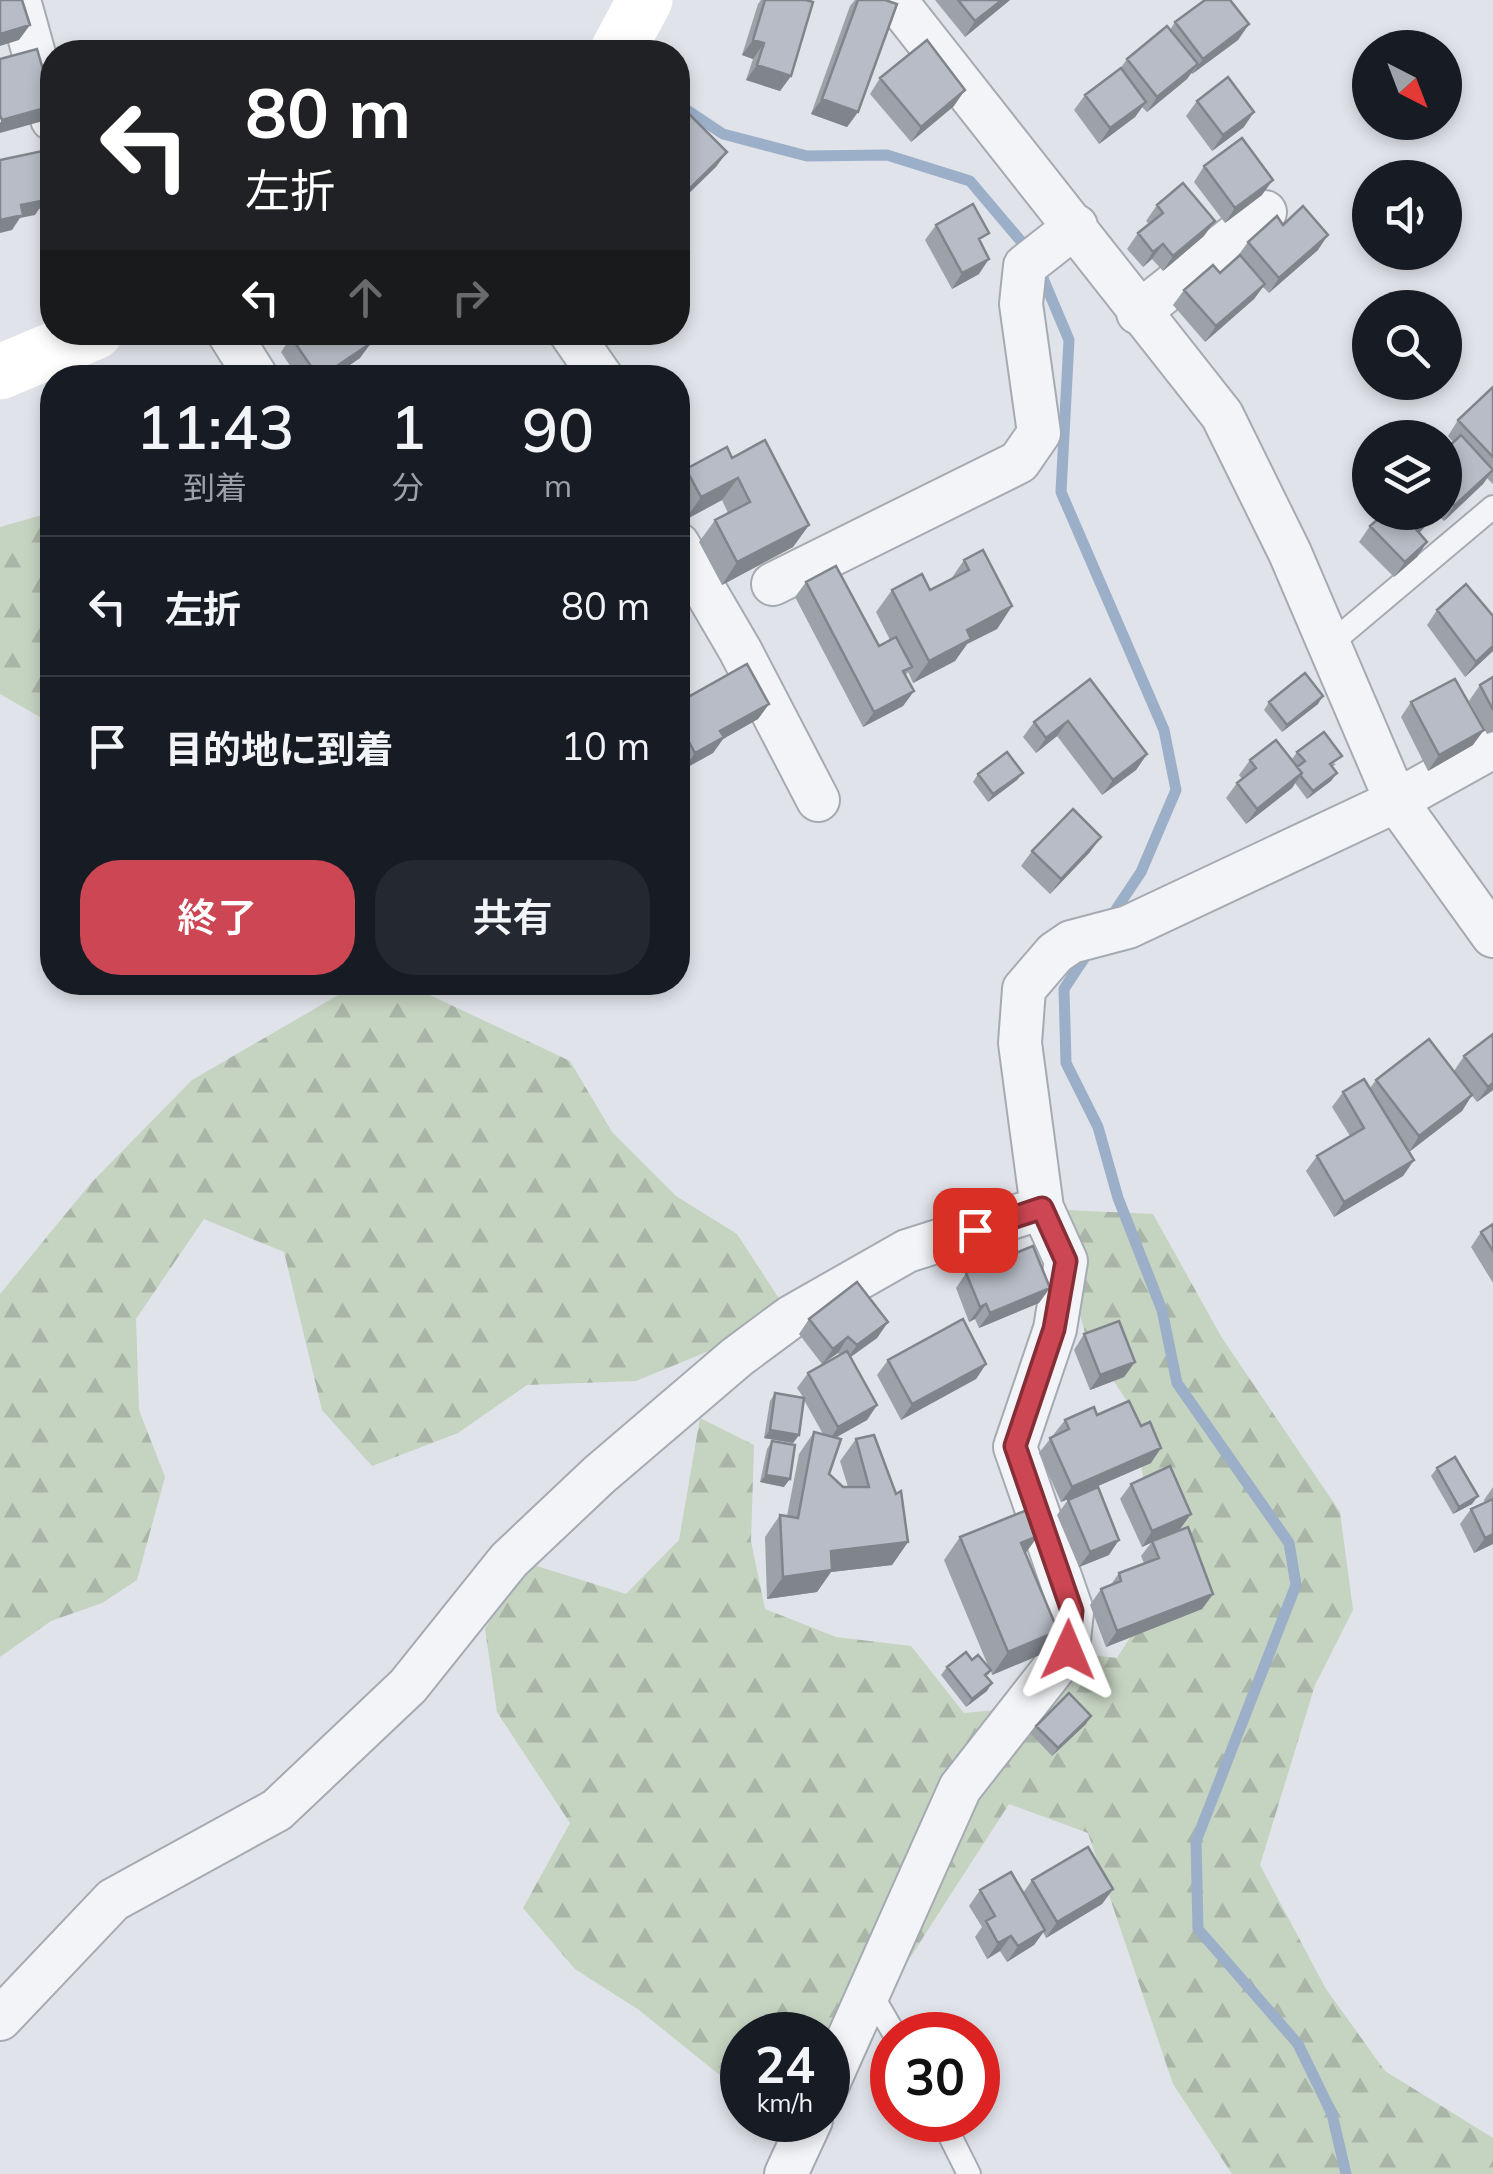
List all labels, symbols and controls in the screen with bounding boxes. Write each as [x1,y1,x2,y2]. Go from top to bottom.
north arrow [1352,30,1462,140]
map controls [1352,30,1462,530]
text: 80 m [245,68,411,156]
icon: left [80,80,210,210]
button: sound [1352,160,1462,270]
text: 左折 [245,162,335,218]
icon: left [233,270,288,325]
icon: ahead [338,270,393,325]
icon: right [443,270,498,325]
button: search [1352,290,1462,400]
text: 11:43 [136,389,294,464]
text: 1 [390,389,426,464]
text: 90 [522,392,594,467]
button: layers [1352,420,1462,530]
text: m [544,465,572,505]
text: 到着 [183,467,247,507]
text: 分 [392,467,424,507]
icon: left [80,579,135,634]
text: 80 m [561,582,650,630]
text: 左折 [165,585,241,633]
icon: arrive [80,719,135,774]
text: 10 m [561,722,650,770]
text: 目的地に到着 [165,725,393,773]
button: 終了 [80,860,355,975]
button: 共有 [375,860,650,975]
pin [933,1188,1018,1273]
icon: arrive [948,1203,1003,1258]
position arrow [1016,1598,1120,1702]
speed limit sign: 30 [870,2012,1000,2142]
text: 24 [755,2033,815,2096]
text: km/h [757,2087,813,2118]

